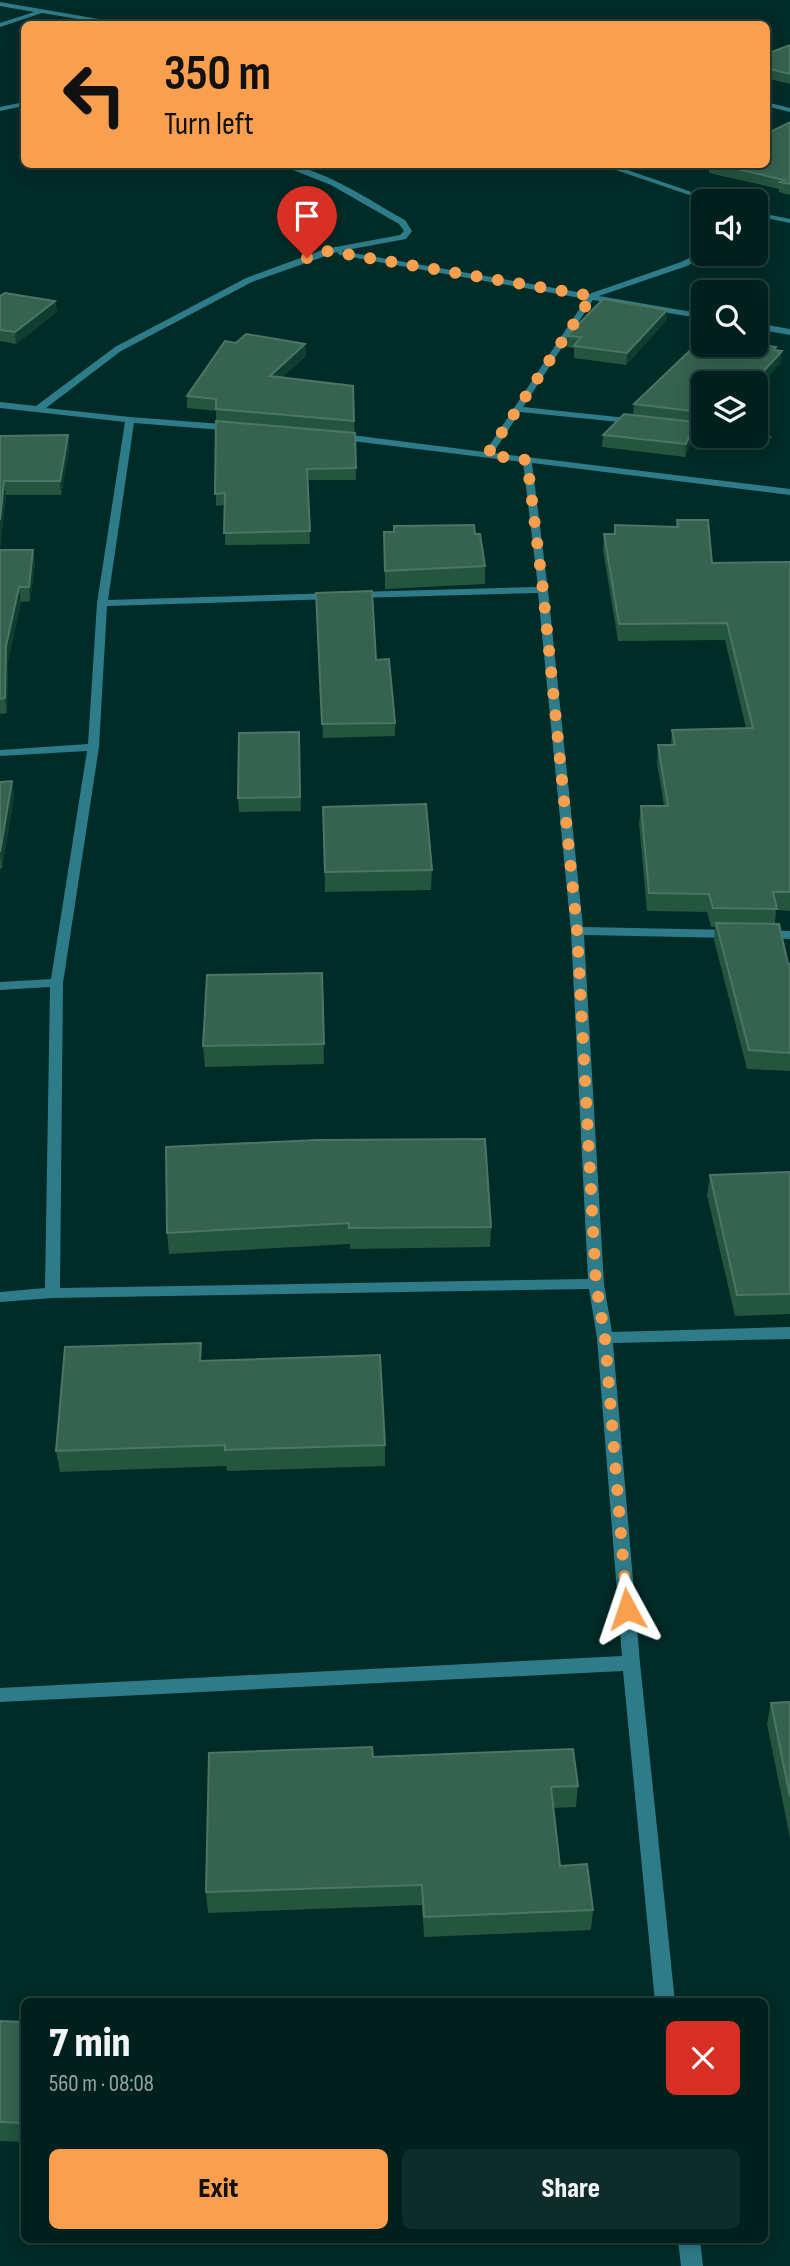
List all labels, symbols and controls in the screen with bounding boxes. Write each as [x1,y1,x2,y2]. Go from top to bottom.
text: 350 m [164,45,271,104]
icon: left [49,49,140,140]
text: Turn left [164,105,254,144]
pin [277,186,337,258]
map controls [691,189,768,448]
button: sound [691,189,768,266]
icon: arrive [288,197,326,235]
button: search [691,280,768,357]
button: layers [691,371,768,448]
position arrow [590,1572,664,1646]
text: 7 min [49,2018,131,2069]
button: close [666,2021,740,2095]
text: 560 m · 08:08 [49,2070,154,2098]
button: Exit [49,2149,388,2229]
button: Share [402,2149,740,2229]

